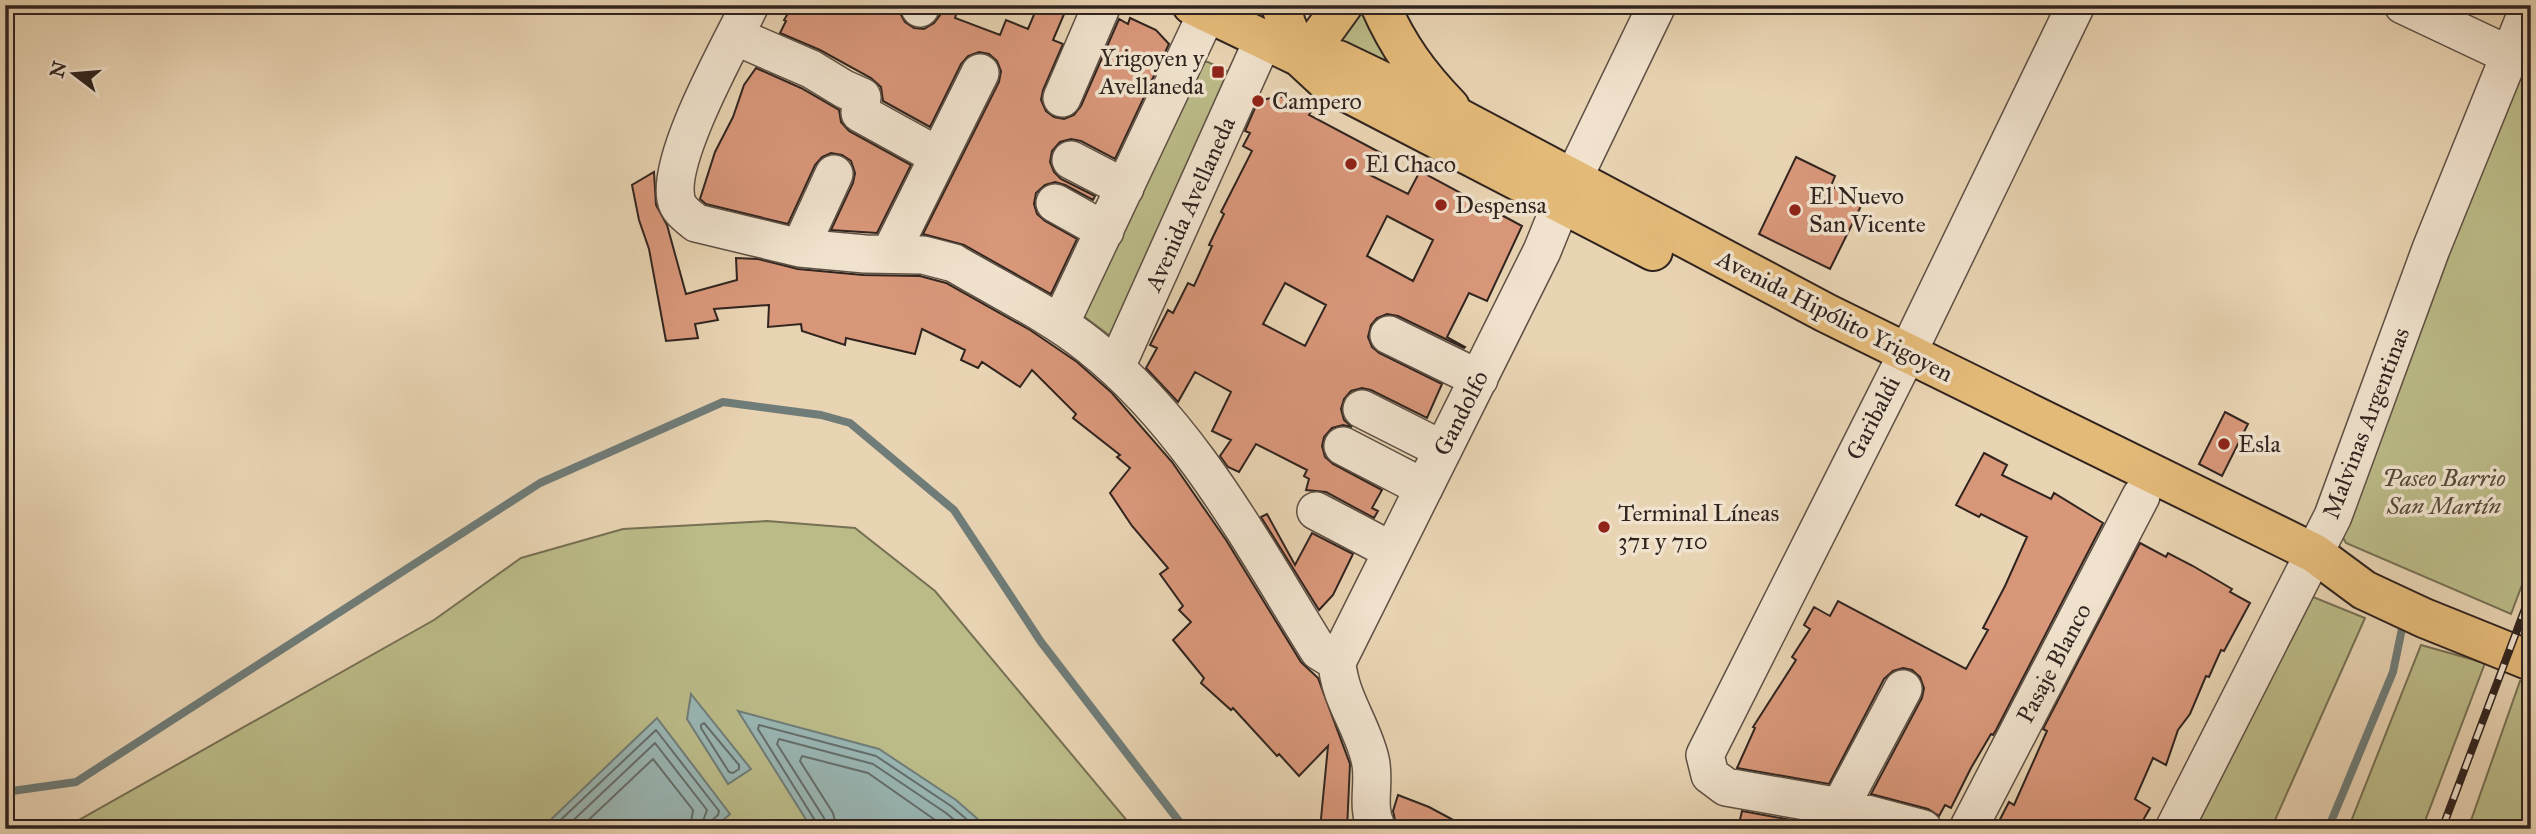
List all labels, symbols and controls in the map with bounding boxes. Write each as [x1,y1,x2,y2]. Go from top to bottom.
north arrow [38,38,108,108]
place label: Yrigoyen y Avellaneda [1098,43,1205,101]
text: N [45,59,71,80]
marker: Yrigoyen y Avellaneda [1210,64,1226,80]
place label: Campero [1272,86,1362,116]
marker: Campero [1250,93,1266,109]
street label: Avenida Avellaneda [1138,111,1242,297]
place label: El Chaco [1365,149,1456,179]
marker: El Chaco [1343,156,1359,172]
place label: El Nuevo San Vicente [1809,181,1926,239]
place label: Despensa [1455,190,1547,220]
marker: Despensa [1433,197,1449,213]
marker: El Nuevo San Vicente [1787,202,1803,218]
street label: Avenida Hipólito Yrigoyen [1711,243,1958,389]
street label: Malvinas Argentinas [2316,323,2416,523]
street label: Gandolfo [1427,365,1495,461]
street label: Garibaldi [1839,371,1907,465]
place label: Esla [2238,429,2281,459]
marker: Esla [2216,436,2232,452]
park label: Paseo Barrio San Martín [2382,463,2506,521]
place label: Terminal Líneas 371 y 710 [1618,498,1779,556]
marker: Terminal Líneas 371 y 710 [1596,519,1612,535]
street label: Pasaje Blanco [2010,598,2098,728]

